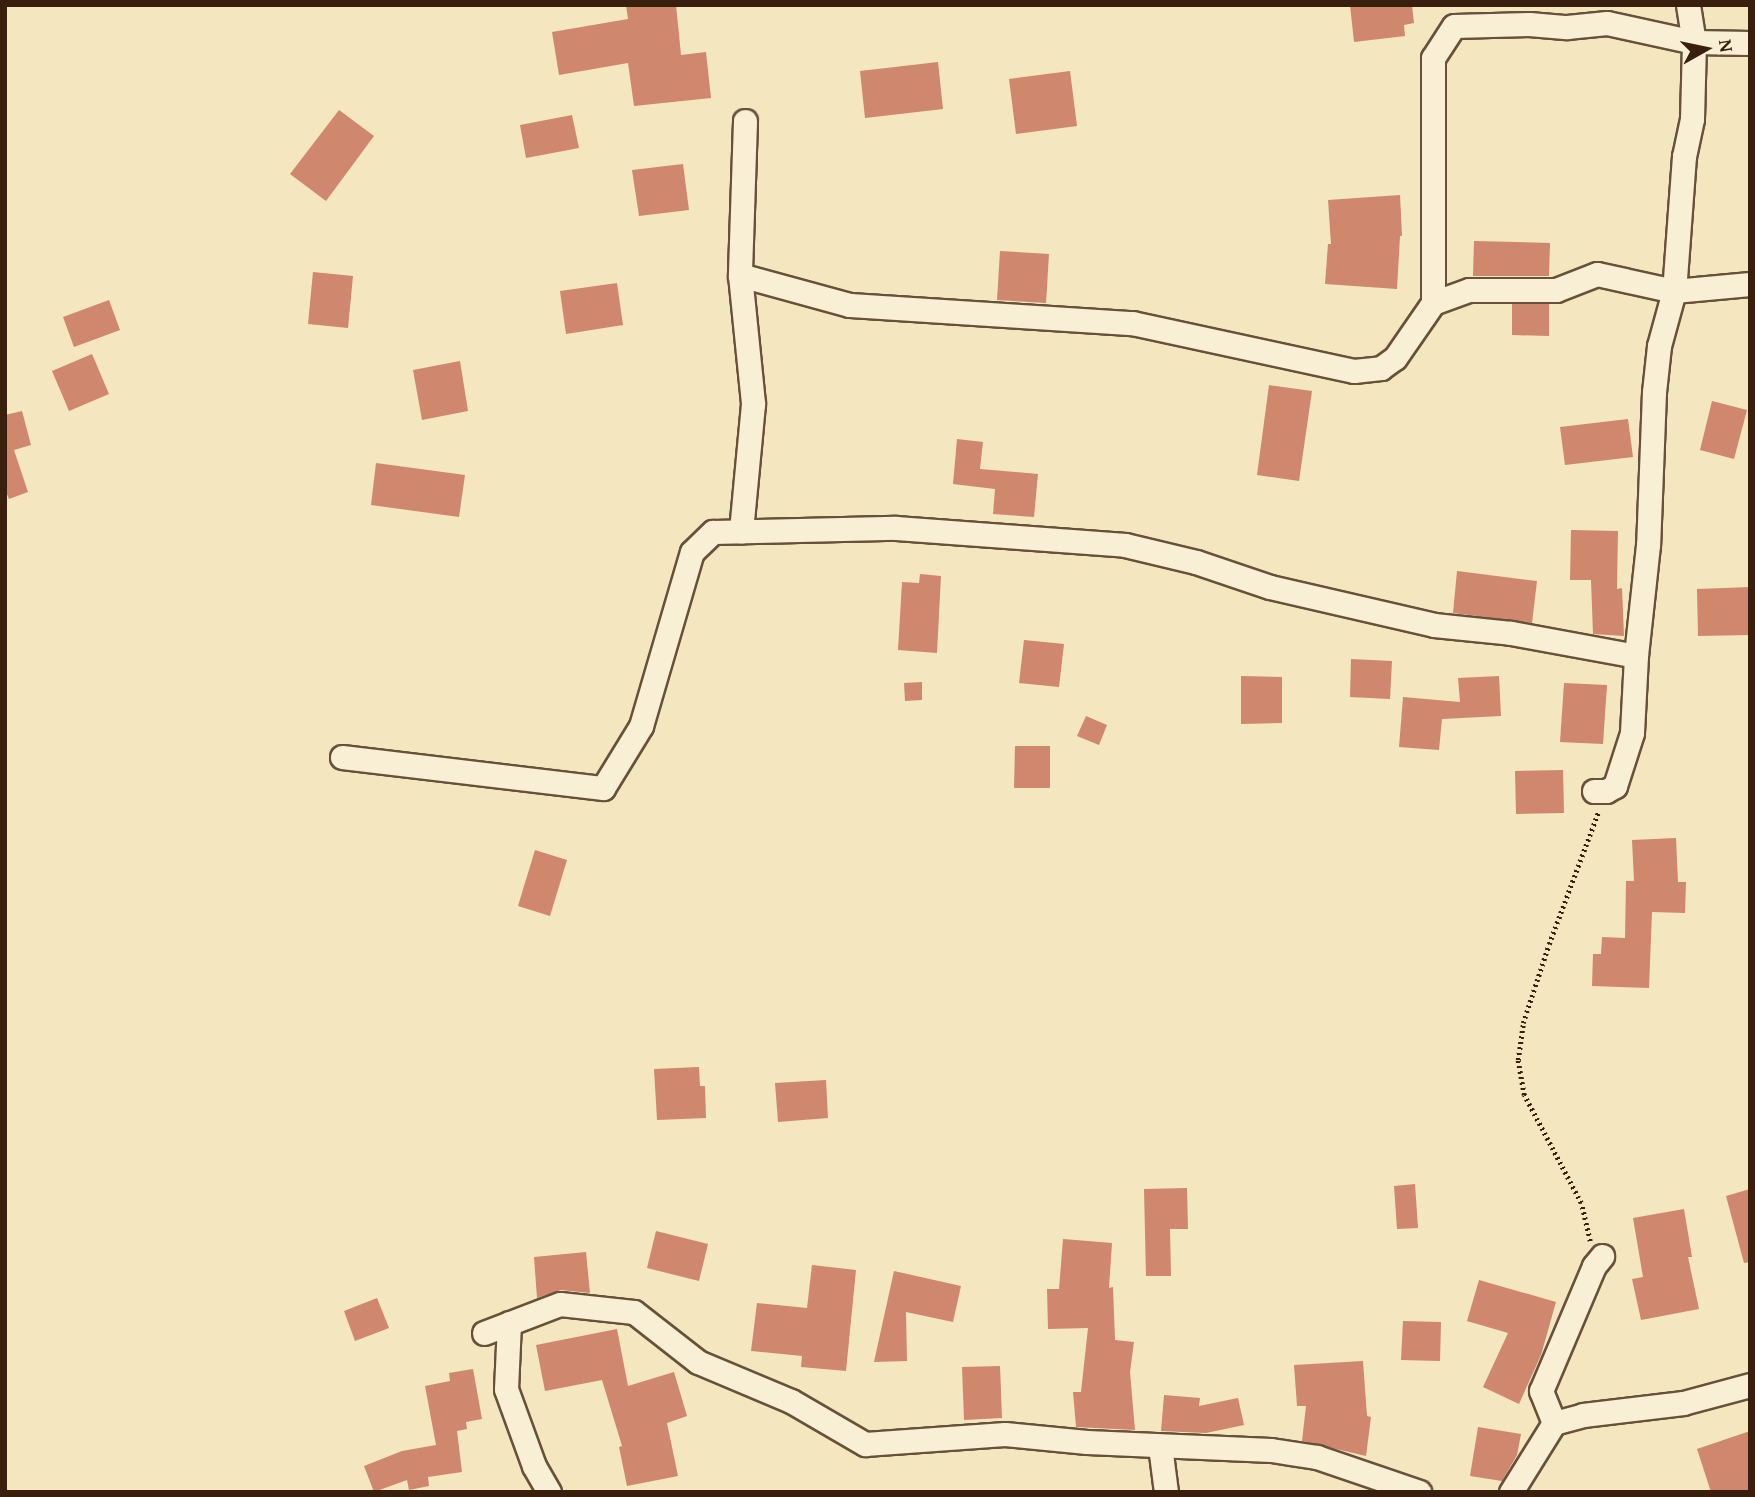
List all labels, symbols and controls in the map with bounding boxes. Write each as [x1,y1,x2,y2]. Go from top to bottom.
north arrow [1671,14,1741,84]
text: N [1712,37,1742,54]

